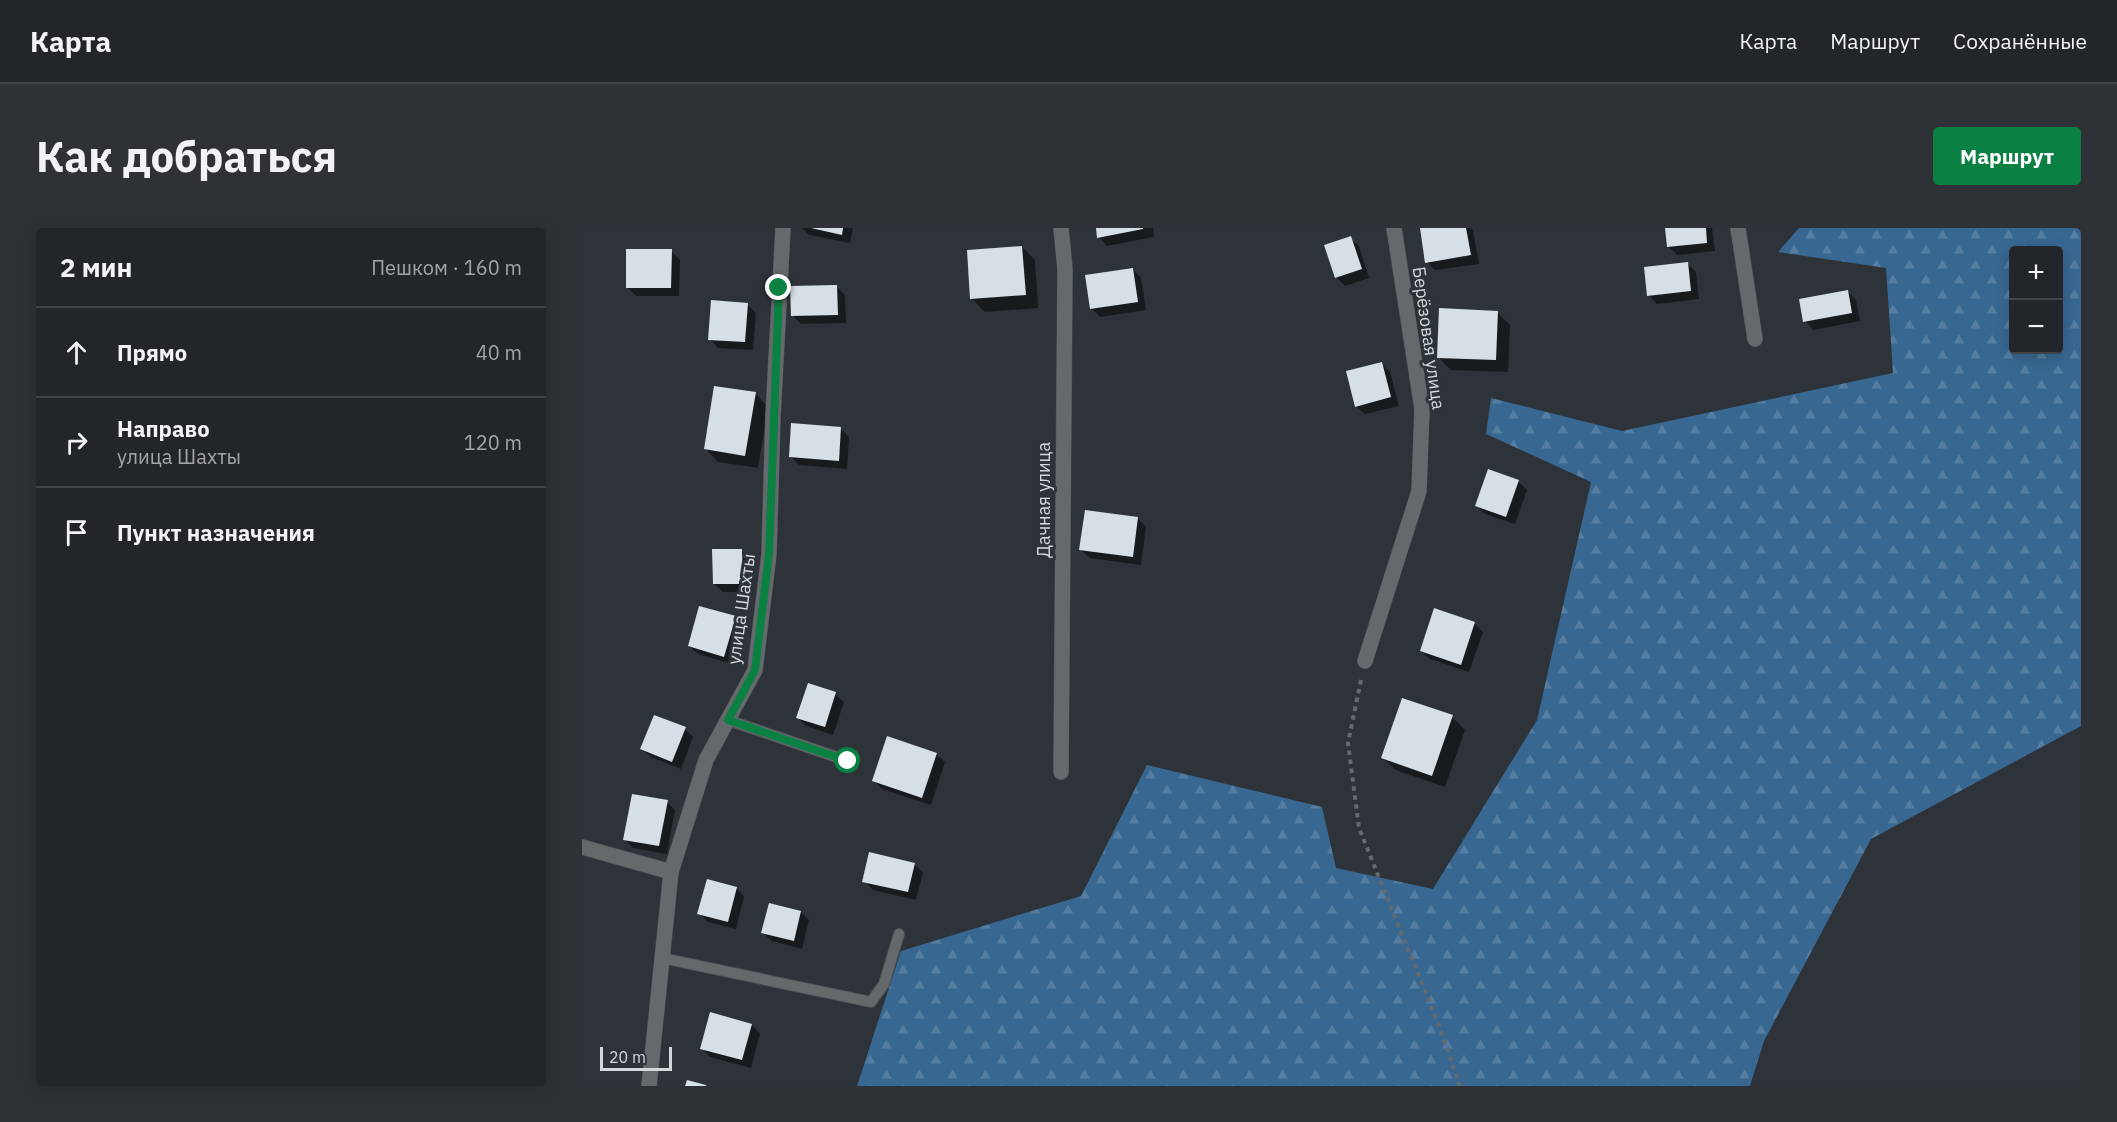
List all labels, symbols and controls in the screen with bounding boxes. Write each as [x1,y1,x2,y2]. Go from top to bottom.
text: Карта [30,23,111,60]
text: Карта [1739,27,1797,55]
text: Маршрут [1830,27,1920,55]
text: Сохранённые [1953,27,2087,55]
button: Маршрут [1933,127,2081,185]
text: Как добраться [36,129,337,184]
map controls [2009,246,2063,354]
button: + [2009,246,2063,300]
text: 2 мин [60,250,132,284]
text: Пешком · 160 m [371,254,522,281]
street label: Берёзовая улица [1408,265,1450,411]
route end [765,274,791,300]
button: − [2009,300,2063,354]
icon: ahead [60,336,93,369]
text: Прямо [117,338,187,367]
text: 40 m [476,339,522,366]
text: Направо [117,414,210,443]
icon: right [60,426,93,459]
text: 120 m [464,429,522,456]
street label: Дачная улица [1032,442,1055,558]
text: улица Шахты [117,443,241,470]
icon: arrive [60,516,93,549]
text: Пункт назначения [117,518,315,547]
street label: улица Шахты [722,552,760,666]
route start [834,747,860,773]
scale bar [600,1044,672,1072]
text: 20 m [609,1047,646,1067]

